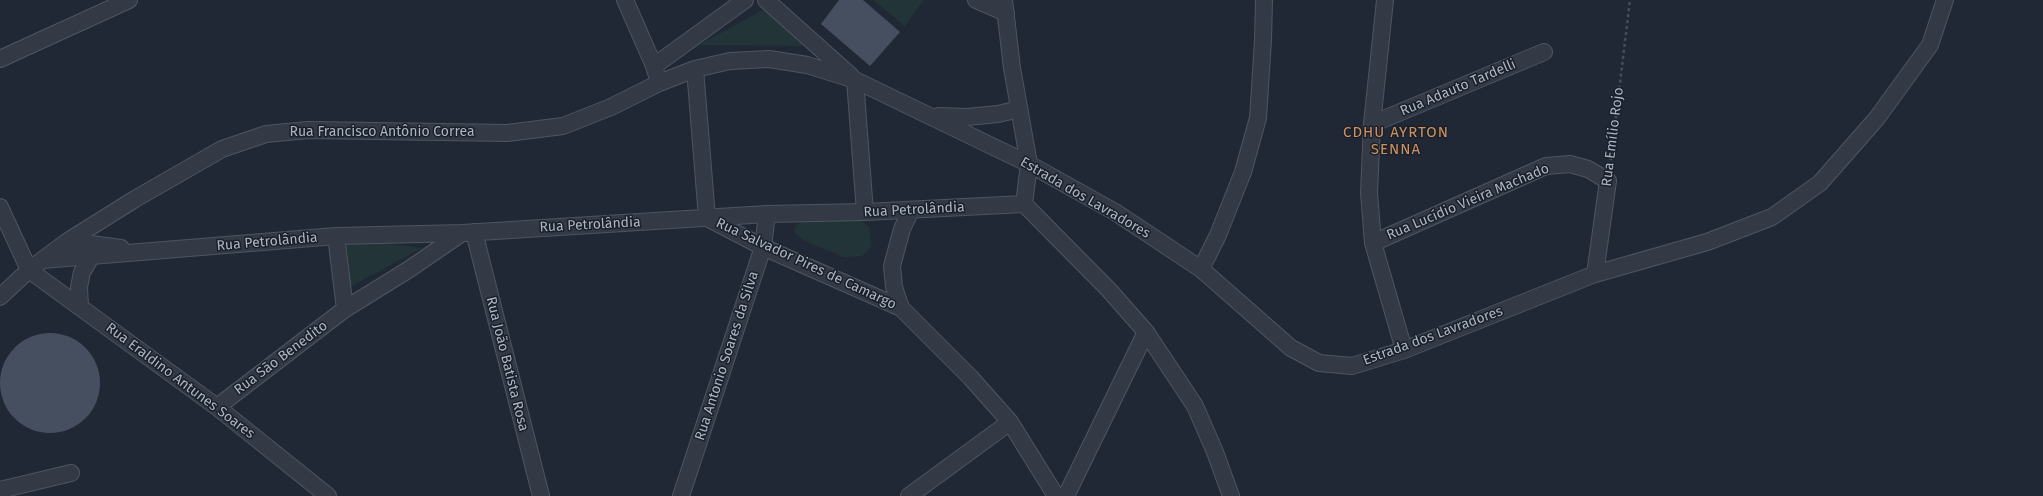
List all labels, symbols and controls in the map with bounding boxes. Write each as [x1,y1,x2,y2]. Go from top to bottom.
street label: Rua Adauto Tardelli [1398,56,1518,120]
street label: Rua Emílio Rojo [1599,86,1627,188]
street label: Rua Francisco Antônio Correa [289,124,475,140]
district label: CDHU AYRTON SENNA [1343,124,1449,159]
street label: Estrada dos Lavradores [1017,154,1153,242]
street label: Rua Lucídio Vieira Machado [1384,160,1552,244]
street label: Rua Petrolândia [863,199,965,221]
street label: Rua Petrolândia [539,214,641,236]
street label: Rua Salvador Pires de Camargo [713,215,899,313]
street label: Rua Petrolândia [216,229,318,255]
street label: Rua Antonio Soares da Silva [692,269,762,443]
street label: Rua João Batista Rosa [482,295,532,433]
street label: Estrada dos Lavradores [1361,303,1505,369]
street label: Rua São Benedito [231,317,331,399]
street label: Rua Eraldino Antunes Soares [102,320,258,442]

